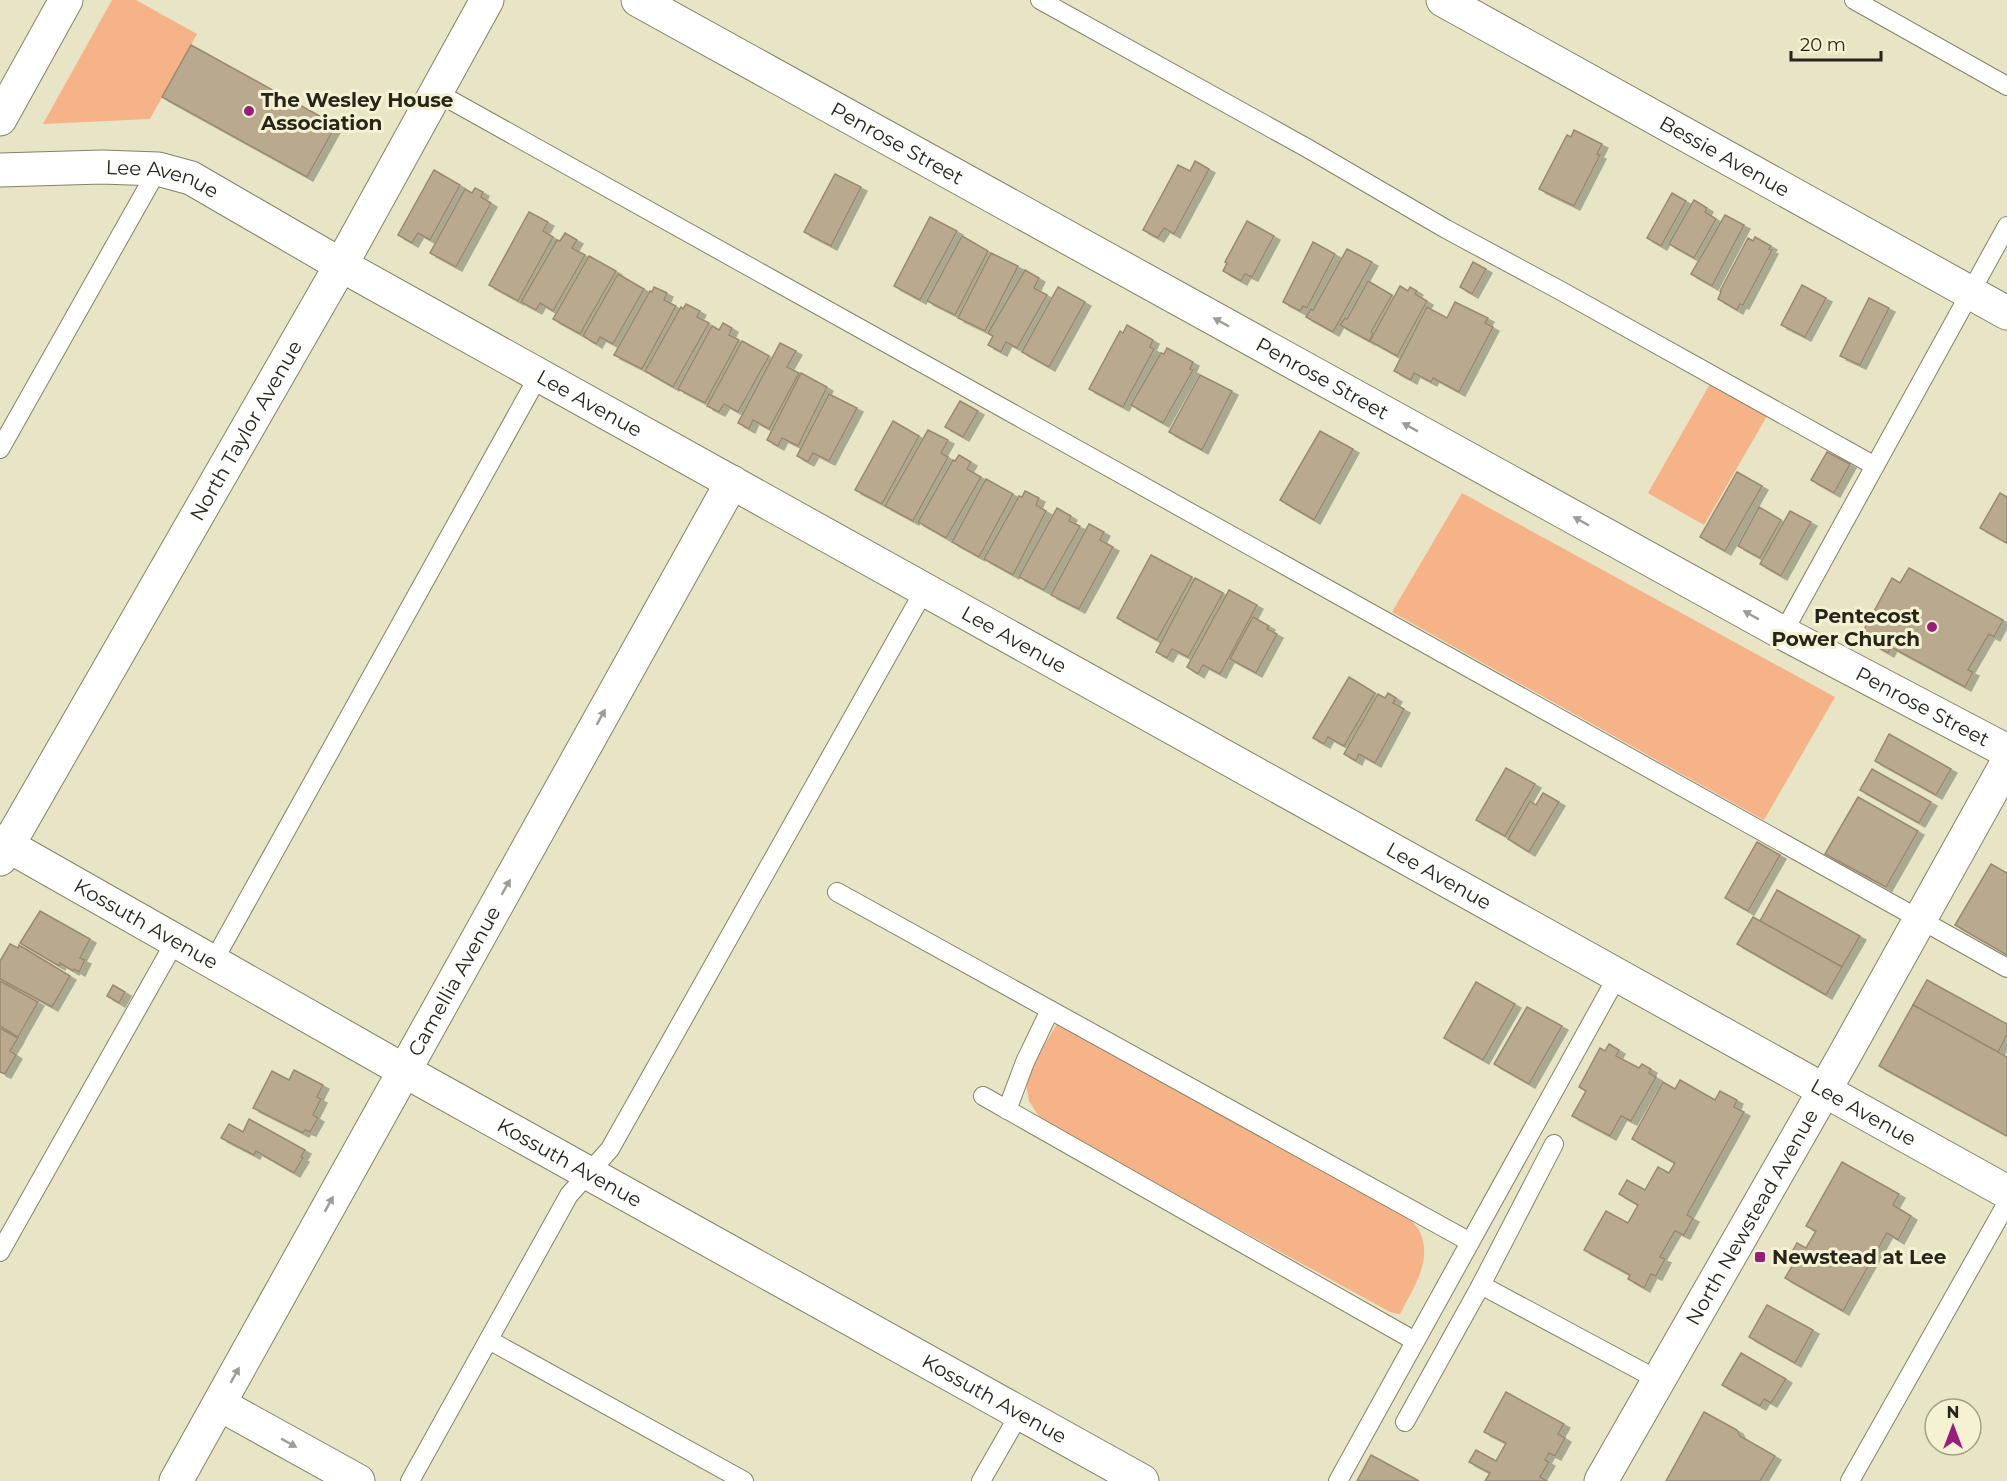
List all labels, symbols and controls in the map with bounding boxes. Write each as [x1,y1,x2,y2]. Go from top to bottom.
scale bar [1791,24,1881,62]
text: 20 m [1800,34,1846,56]
place label: The Wesley House Association [260,88,453,135]
street label: Penrose Street [827,97,967,189]
marker: The Wesley House Association [242,104,256,118]
street label: Bessie Avenue [1655,111,1794,202]
street label: Lee Avenue [105,155,223,203]
one-way arrow [1212,317,1229,327]
street label: Penrose Street [1252,332,1393,425]
street label: North Taylor Avenue [185,336,307,525]
street label: Lee Avenue [533,364,646,442]
one-way arrow [1401,422,1418,432]
one-way arrow [1572,516,1589,526]
street label: Lee Avenue [957,601,1071,678]
place label: Pentecost Power Church [1771,604,1920,651]
one-way arrow [1743,610,1760,620]
marker: Pentecost Power Church [1925,620,1939,634]
street label: Penrose Street [1852,661,1993,752]
one-way arrow [596,708,606,725]
street label: Lee Avenue [1382,837,1496,915]
street label: Kossuth Avenue [70,874,222,974]
one-way arrow [500,879,511,895]
street label: Camellia Avenue [403,902,505,1060]
street label: Lee Avenue [1807,1073,1920,1151]
street label: North Newstead Avenue [1681,1105,1823,1329]
street label: Kossuth Avenue [493,1113,646,1212]
one-way arrow [324,1196,334,1213]
place label: Newstead at Lee [1772,1245,1946,1269]
marker: Newstead at Lee [1753,1250,1767,1264]
street label: Kossuth Avenue [918,1349,1071,1449]
one-way arrow [230,1366,240,1383]
north arrow [1923,1397,1983,1457]
text: N [1947,1403,1959,1422]
one-way arrow [281,1437,297,1448]

